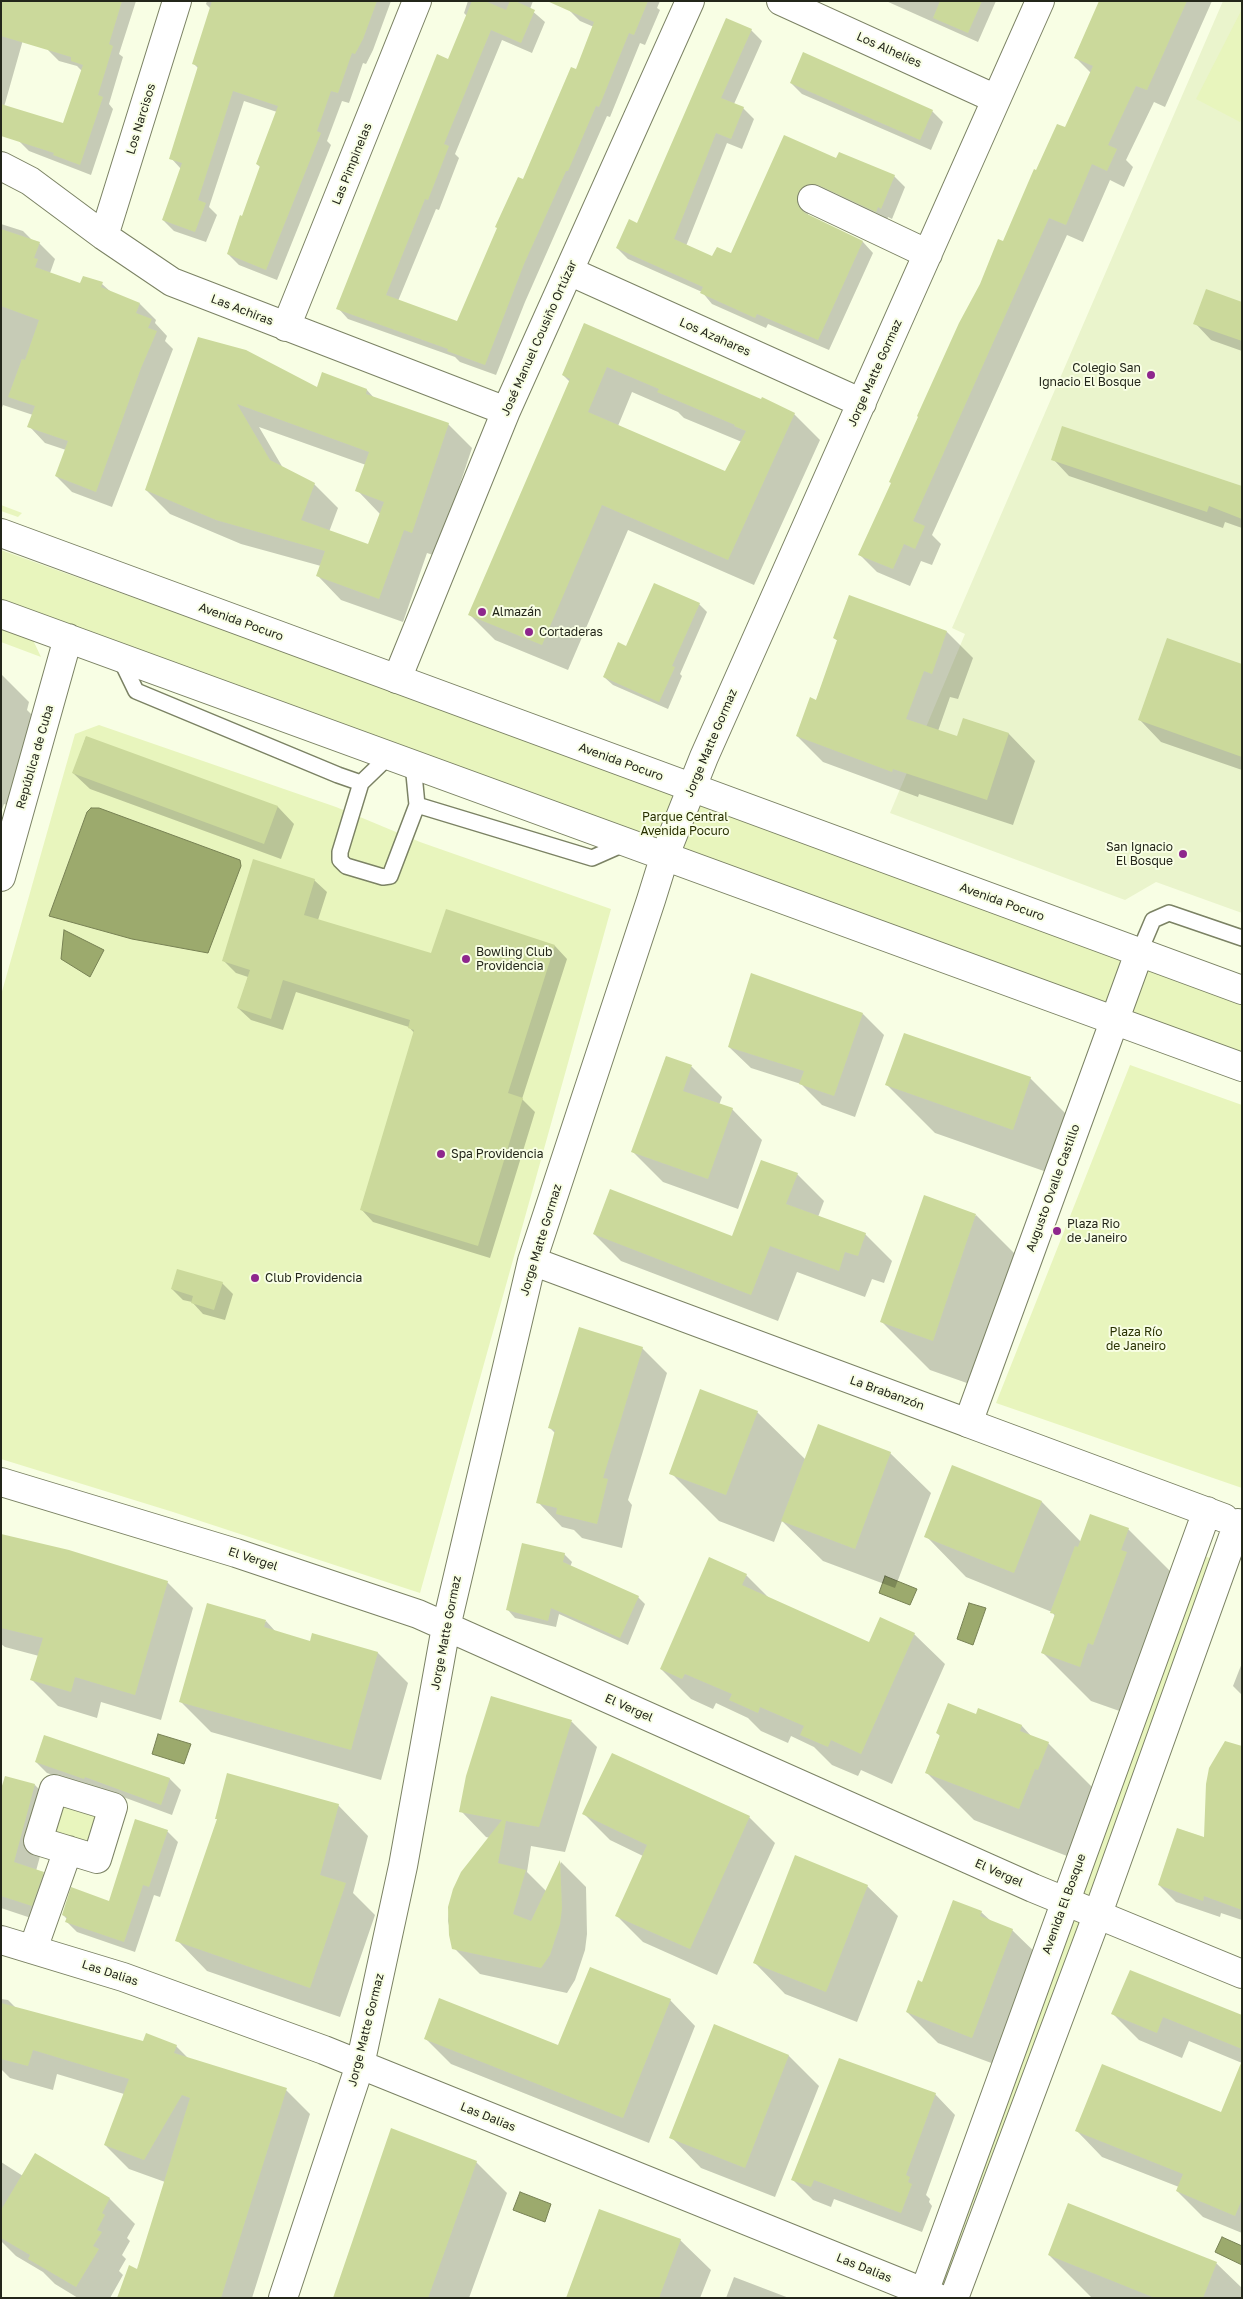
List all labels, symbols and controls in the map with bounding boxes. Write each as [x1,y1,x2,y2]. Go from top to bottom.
street label: Los Alhelies [854,29,924,71]
street label: Los Narcisos [123,82,159,156]
street label: Las Pimpinelas [329,121,375,207]
street label: José Manuel Cousiño Ortúzar [498,258,580,418]
street label: Las Achiras [209,291,275,329]
street label: Los Azahares [677,315,753,359]
street label: Jorge Matte Gormaz [845,317,905,429]
place label: Colegio San Ignacio El Bosque [1038,361,1141,389]
marker: Colegio San Ignacio El Bosque [1145,369,1157,381]
street label: Avenida Pocuro [197,600,285,644]
place label: Almazán [492,605,541,619]
marker: Almazán [476,606,488,618]
place label: Cortaderas [539,625,603,639]
marker: Cortaderas [523,626,535,638]
street label: Jorge Matte Gormaz [682,687,740,799]
street label: República de Cuba [13,703,57,811]
street label: Avenida Pocuro [577,740,665,784]
park label: Parque Central Avenida Pocuro [640,810,730,838]
place label: San Ignacio El Bosque [1106,840,1173,868]
marker: San Ignacio El Bosque [1177,848,1189,860]
street label: Avenida Pocuro [958,880,1046,924]
place label: Bowling Club Providencia [476,945,552,973]
marker: Bowling Club Providencia [460,953,472,965]
street label: Augusto Ovalle Castillo [1023,1122,1083,1254]
place label: Spa Providencia [451,1147,543,1161]
marker: Spa Providencia [435,1148,447,1160]
street label: Jorge Matte Gormaz [517,1182,565,1298]
place label: Plaza Rio de Janeiro [1067,1217,1127,1245]
marker: Plaza Rio de Janeiro [1051,1225,1063,1237]
place label: Club Providencia [265,1271,362,1285]
marker: Club Providencia [249,1272,261,1284]
park label: Plaza Río de Janeiro [1106,1325,1166,1353]
street label: La Brabanzón [848,1373,926,1413]
street label: El Vergel [226,1544,280,1574]
street label: Jorge Matte Gormaz [428,1575,464,1691]
street label: El Vergel [603,1691,655,1725]
street label: Avenida El Bosque [1039,1852,1089,1956]
street label: El Vergel [973,1856,1025,1890]
street label: Las Dalias [80,1957,140,1989]
street label: Jorge Matte Gormaz [345,1972,387,2088]
street label: Las Dalias [458,2099,518,2135]
street label: Las Dalias [834,2250,894,2286]

